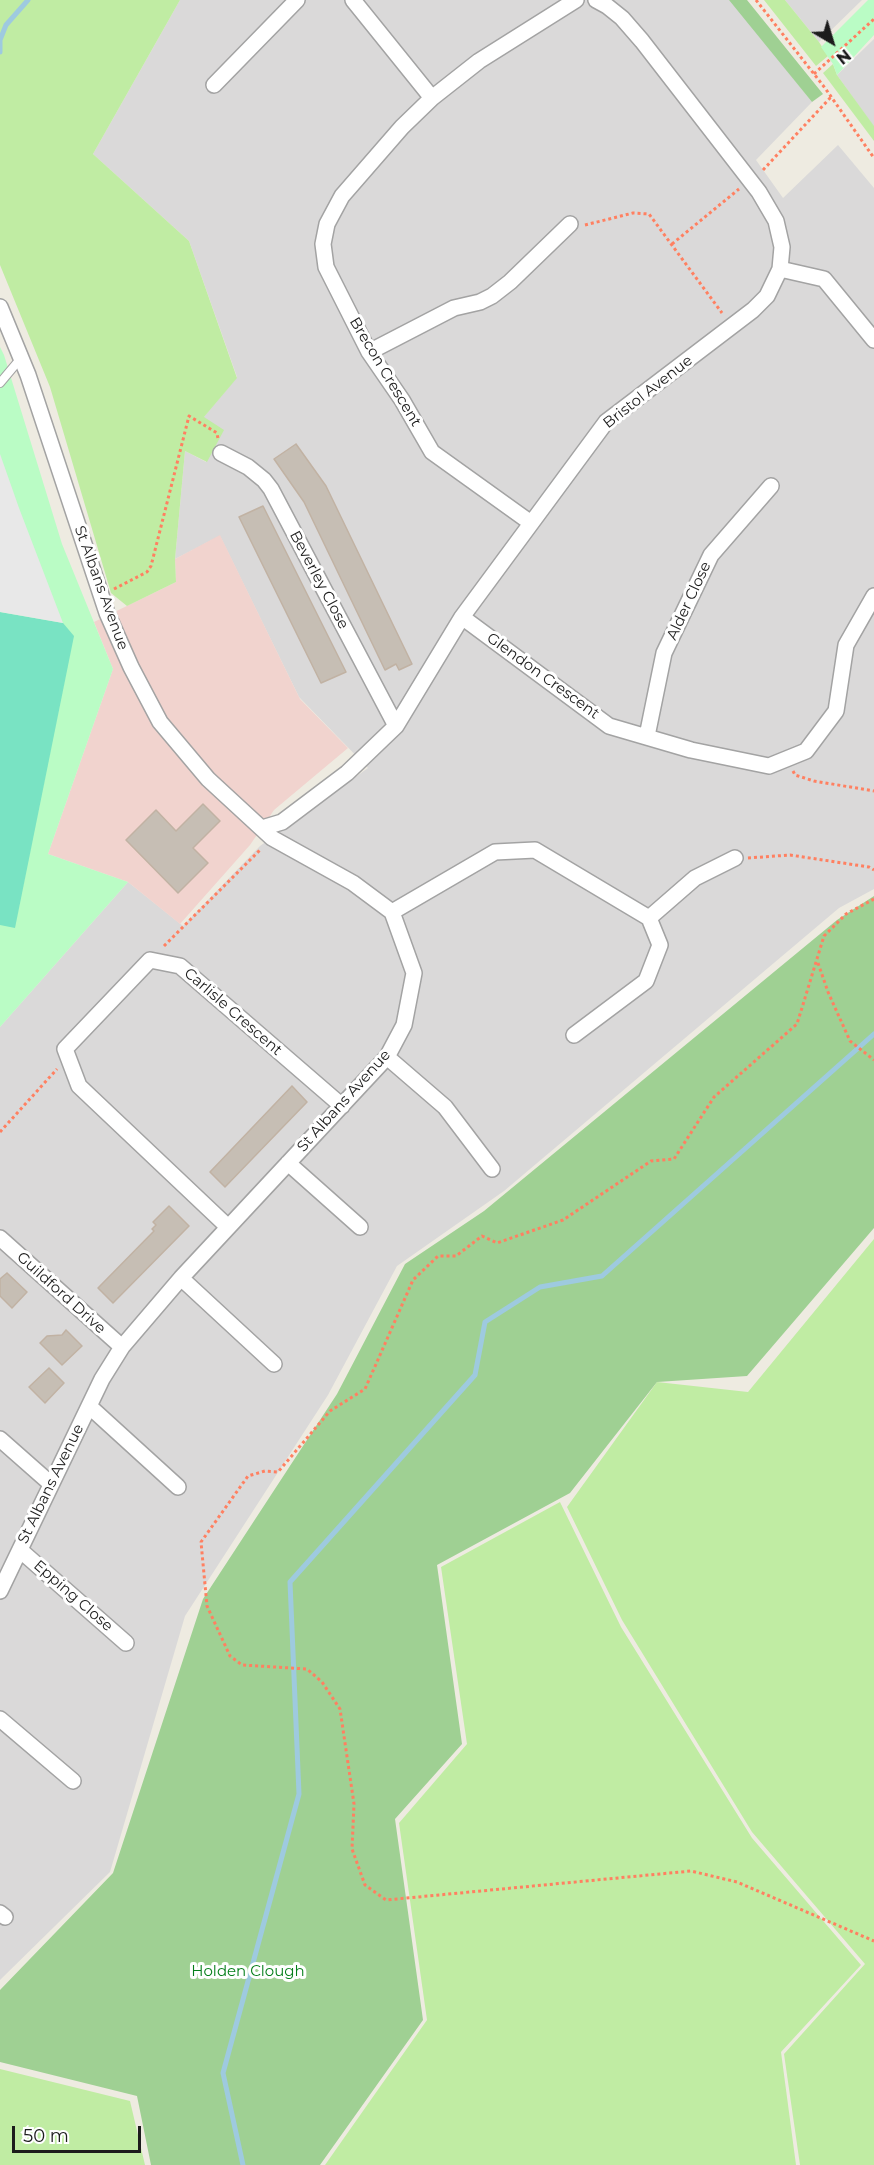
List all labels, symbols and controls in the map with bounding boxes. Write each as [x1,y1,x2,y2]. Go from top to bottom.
north arrow [802,12,862,72]
text: N [832,45,854,68]
street label: Brecon Crescent [345,314,425,430]
street label: Bristol Avenue [600,352,696,432]
street label: St Albans Avenue [70,523,132,653]
street label: Beverley Close [286,528,352,632]
street label: Alder Close [663,559,715,643]
street label: Glendon Crescent [483,629,603,723]
street label: Carlisle Crescent [180,964,286,1060]
street label: St Albans Avenue [293,1046,395,1156]
street label: Guildford Drive [13,1248,109,1338]
street label: St Albans Avenue [14,1421,88,1547]
street label: Epping Close [30,1557,116,1635]
park label: Holden Clough [191,1963,305,1981]
scale bar [15,2114,144,2152]
text: 50 m [23,2125,69,2147]

